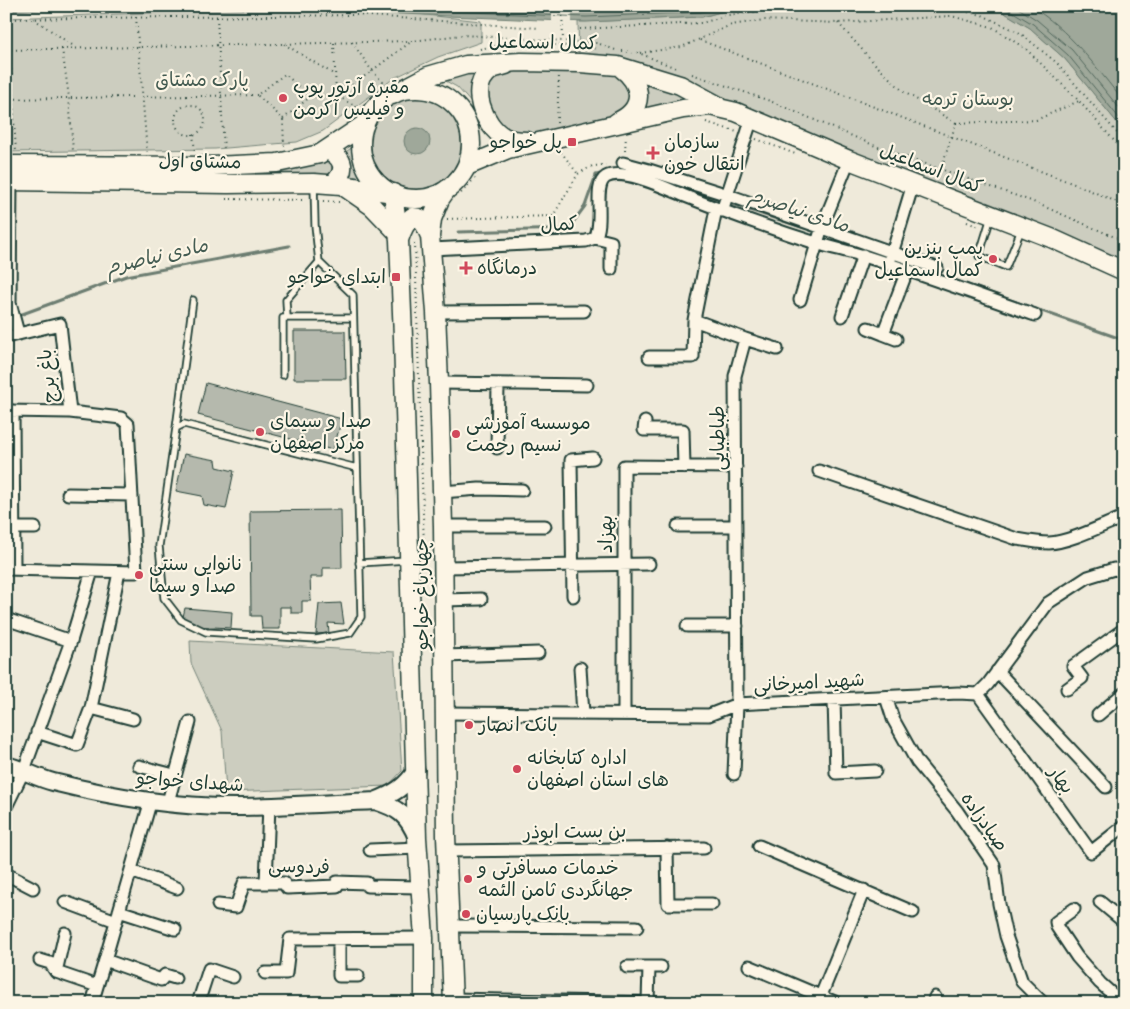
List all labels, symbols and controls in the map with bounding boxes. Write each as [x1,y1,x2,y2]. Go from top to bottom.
street label: کمال اسماعیل [489,30,597,56]
park label: پارک مشتاق [155,68,249,93]
place label: مقبره آرتور پوپ و فیلیس آکرمن [293,75,409,122]
park label: بوستان ترمه [922,87,1014,112]
marker: مقبره آرتور پوپ و فیلیس آکرمن [277,92,289,104]
place label: پل خواجو [489,130,562,155]
place label: سازمان انتقال خون [664,130,745,177]
marker: پل خواجو [566,136,578,148]
street label: کمال اسماعیل [876,138,986,200]
marker: سازمان انتقال خون [646,146,660,160]
street label: مشتاق اول [158,149,242,175]
water label: مادی نیاصرم [744,182,853,241]
street label: کمال [539,211,579,239]
water label: مادی نیاصرم [102,232,211,283]
place label: پمپ بنزین کمال اسماعیل [875,236,983,283]
marker: پمپ بنزین کمال اسماعیل [987,253,999,265]
place label: درمانگاه [477,256,537,281]
marker: درمانگاه [459,261,473,275]
place label: ابتدای خواجو [287,265,386,290]
marker: ابتدای خواجو [390,271,402,283]
street label: باغ برج [33,348,63,404]
street label: طباطبایی [706,406,731,471]
place label: صدا و سیمای مرکز اصفهان [270,409,371,456]
place label: موسسه آموزشی نسیم رحمت [466,411,591,459]
marker: صدا و سیمای مرکز اصفهان [254,426,266,438]
marker: موسسه آموزشی نسیم رحمت [450,428,462,440]
street label: بهزاد [594,515,619,553]
street label: چهارباغ خواجو [410,538,435,651]
place label: نانوایی سنتی صدا و سیما [149,552,243,599]
marker: نانوایی سنتی صدا و سیما [133,569,145,581]
street label: شهید امیرخانی [753,668,865,698]
place label: بانک انصار [477,713,558,738]
marker: بانک انصار [463,719,475,731]
place label: اداره کتابخانه های استان اصفهان [527,746,669,793]
street label: بهار [1041,759,1080,799]
marker: اداره کتابخانه های استان اصفهان [511,763,523,775]
street label: شهدای خواجو [134,766,245,798]
street label: صیادزاده [955,787,1013,857]
street label: بن بست ابوذر [521,819,627,845]
street label: فردوسی [268,853,330,881]
place label: خدمات مسافرتی و جهانگردی ثامن الئمه [476,856,633,903]
marker: خدمات مسافرتی و جهانگردی ثامن الئمه [462,873,474,885]
place label: بانک پارسیان [476,902,570,927]
marker: بانک پارسیان [460,908,472,920]

